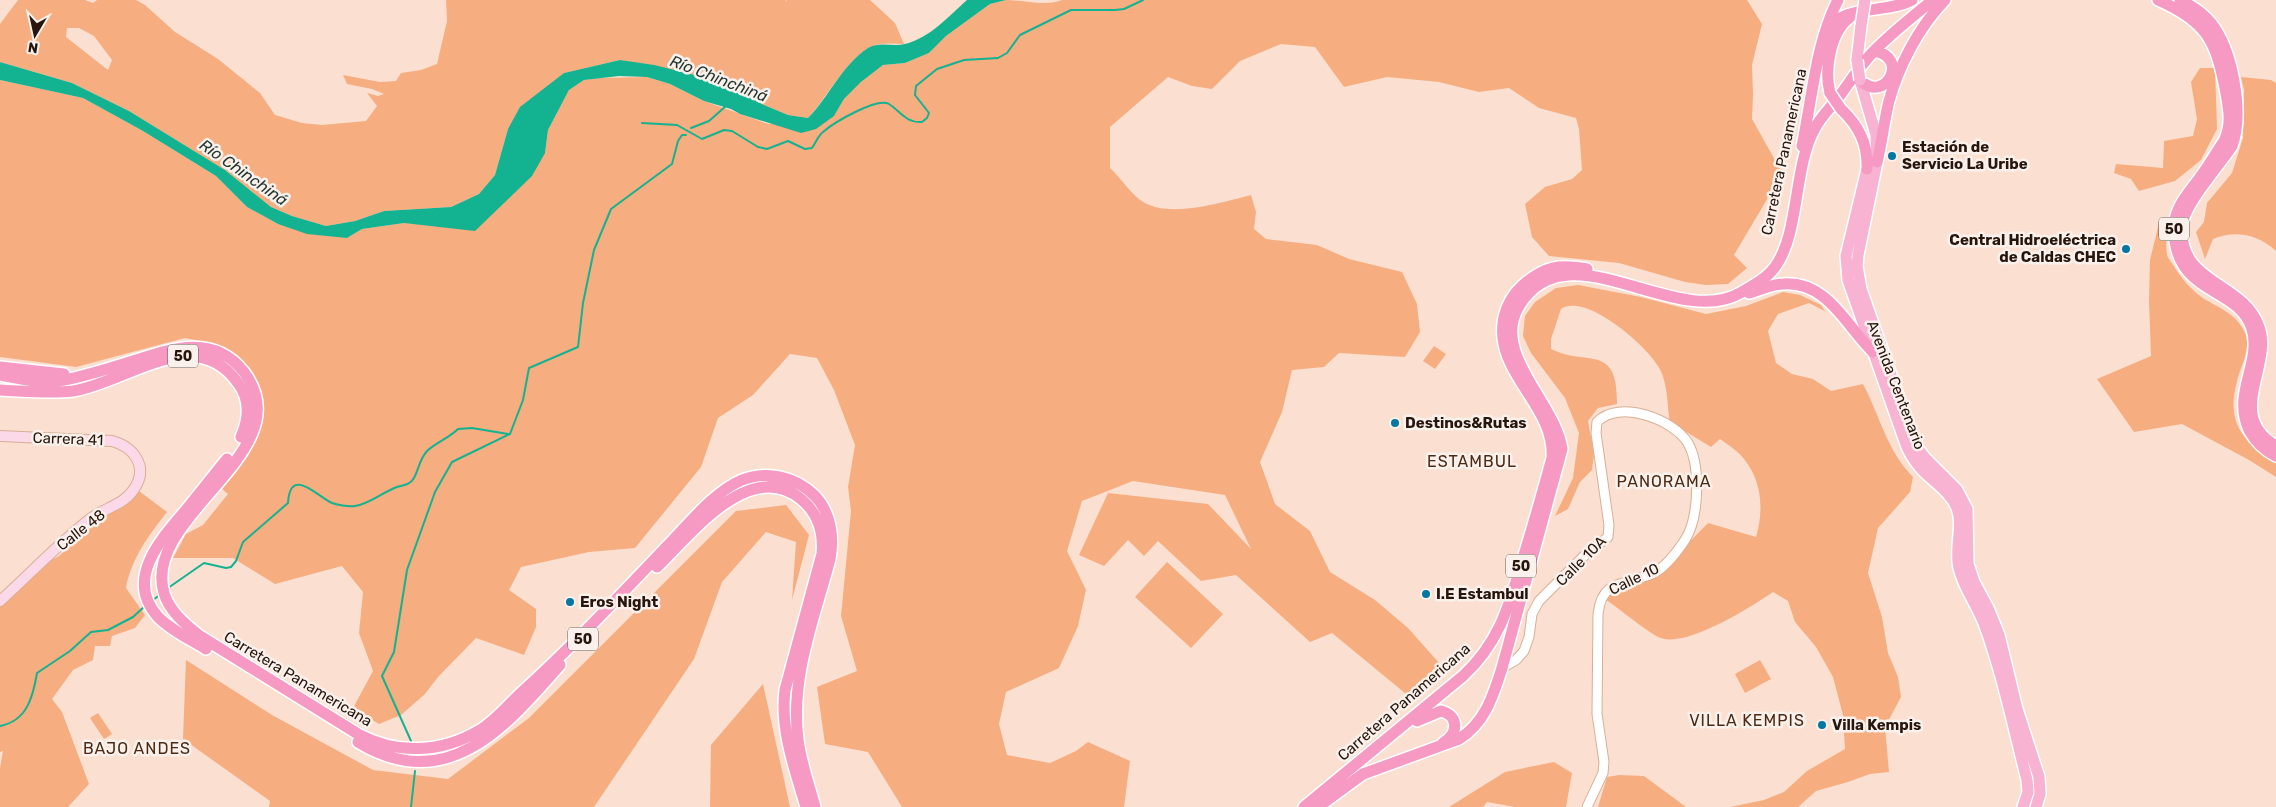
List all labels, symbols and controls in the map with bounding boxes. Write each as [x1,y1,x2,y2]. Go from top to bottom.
north arrow [10,10,60,60]
text: N [27,38,39,57]
water label: Río Chinchiná [667,51,770,106]
street label: Carretera Panamericana [1758,67,1810,237]
water label: Río Chinchiná [196,135,291,210]
place label: Estación de Servicio La Uribe [1902,138,2028,173]
marker: Estación de Servicio La Uribe [1886,150,1898,162]
road number: 50 [2159,218,2189,240]
place label: Central Hidroeléctrica de Caldas CHEC [1949,231,2116,266]
marker: Central Hidroeléctrica de Caldas CHEC [2120,243,2132,255]
street label: Avenida Centenario [1863,318,1929,452]
road number: 50 [168,344,198,368]
place label: Destinos&Rutas [1405,414,1527,432]
marker: Destinos&Rutas [1389,417,1401,429]
street label: Carrera 41 [32,429,104,449]
district label: ESTAMBUL [1427,452,1517,471]
district label: PANORAMA [1617,472,1711,491]
street label: Calle 48 [53,506,109,554]
street label: Calle 10A [1552,532,1610,590]
road number: 50 [1506,554,1536,578]
street label: Calle 10 [1606,559,1662,599]
place label: I.E Estambul [1436,585,1529,603]
marker: I.E Estambul [1420,588,1432,600]
place label: Eros Night [580,593,658,611]
marker: Eros Night [564,596,576,608]
street label: Carretera Panamericana [221,628,375,730]
road number: 50 [568,628,598,650]
street label: Carretera Panamericana [1334,640,1474,764]
district label: VILLA KEMPIS [1689,711,1805,730]
place label: Villa Kempis [1832,716,1921,734]
marker: Villa Kempis [1816,719,1828,731]
district label: BAJO ANDES [83,739,191,758]

